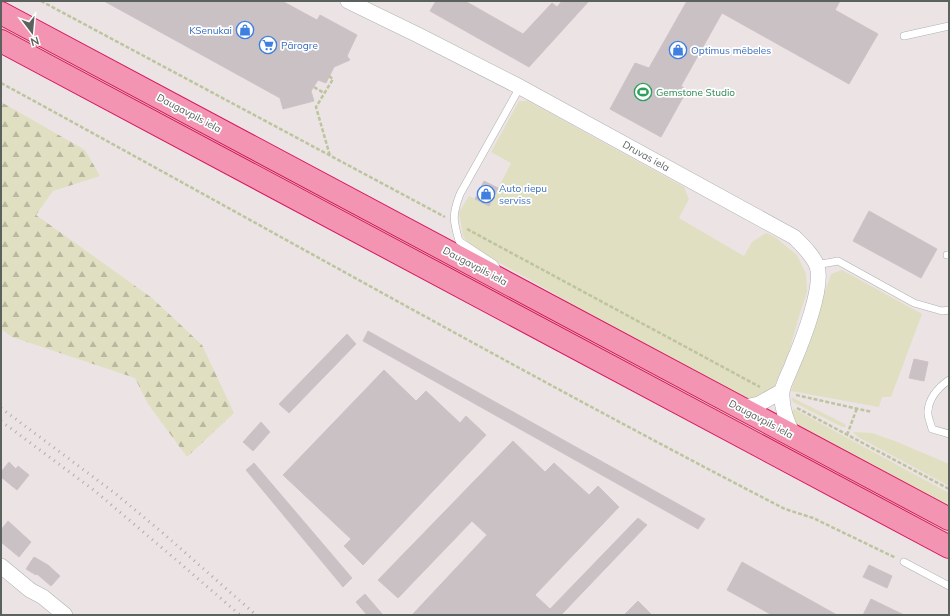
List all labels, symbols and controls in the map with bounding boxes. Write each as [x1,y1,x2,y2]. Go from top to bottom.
north arrow [12,12,52,52]
shop icon: KSenukai [235,20,255,40]
place label: KSenukai [189,24,232,37]
text: N [29,34,41,49]
supermarket icon: Pārogre [258,35,278,55]
place label: Pārogre [281,39,318,52]
shop icon: Optimus mēbeles [668,40,688,60]
place label: Optimus mēbeles [691,44,771,57]
sports icon: Gemstone Studio [633,82,653,102]
place label: Gemstone Studio [656,86,735,99]
street label: Daugavpils iela [155,91,223,135]
street label: Druvas iela [620,138,672,174]
place label: Auto riepu serviss [499,182,547,207]
shop icon: Auto riepu serviss [476,184,496,204]
street label: Daugavpils iela [441,244,509,288]
street label: Daugavpils iela [727,397,795,441]

